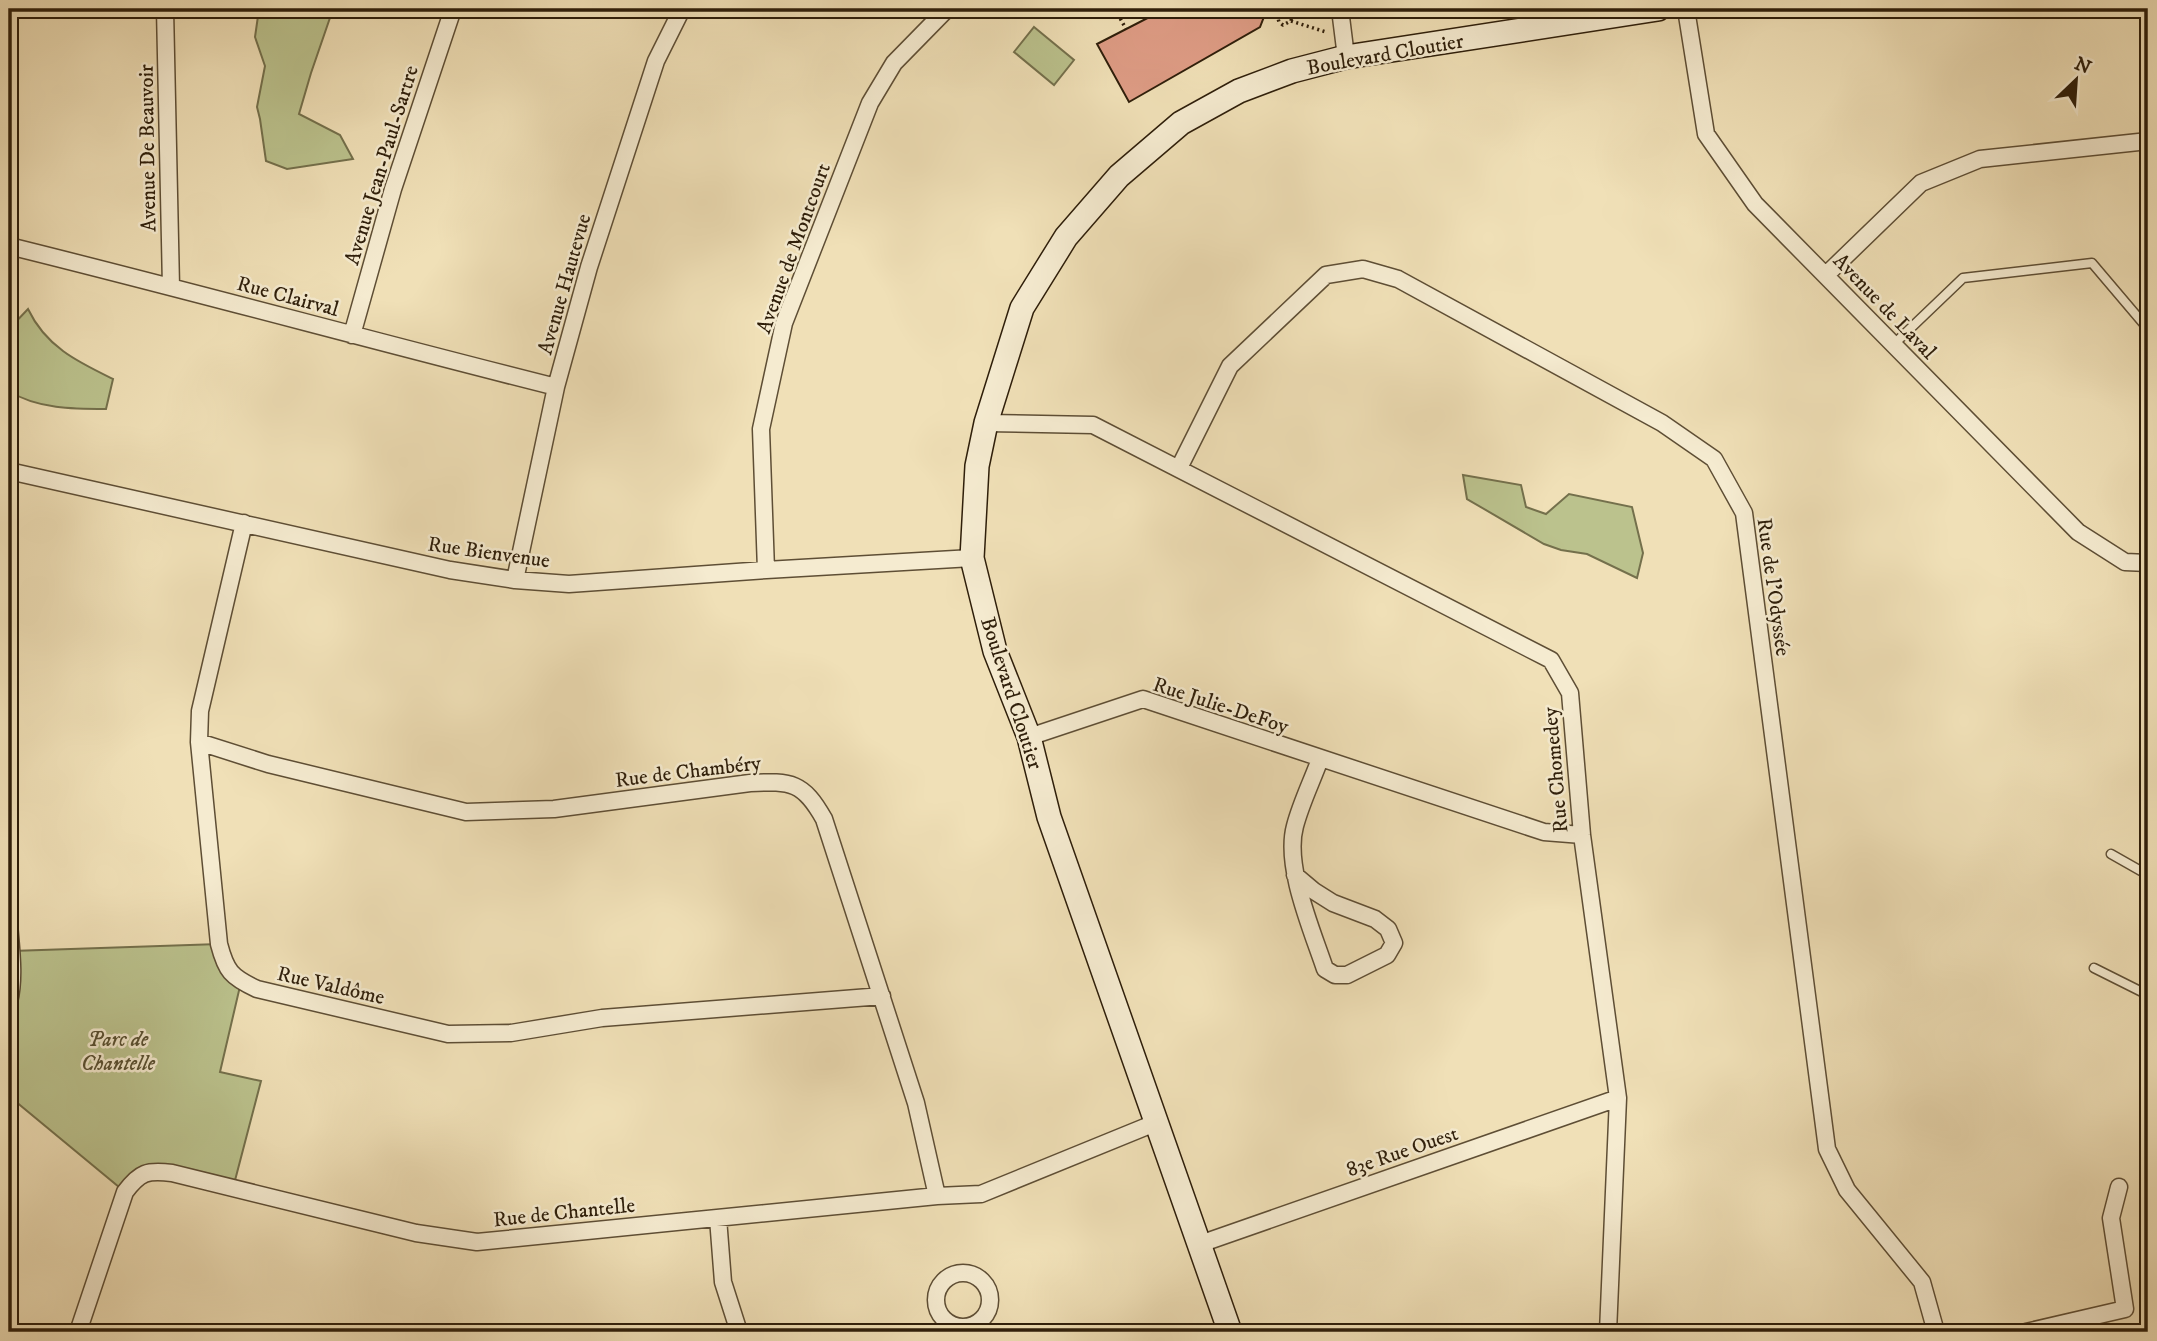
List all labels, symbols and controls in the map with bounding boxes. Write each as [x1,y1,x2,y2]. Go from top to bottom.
street label: Boulevard Cloutier [1305,28,1466,82]
north arrow [2042,46,2112,116]
text: N [2071,52,2095,80]
street label: Avenue Jean-Paul-Sartre [339,62,425,268]
street label: Avenue De Beauvoir [134,64,162,232]
street label: Avenue de Montcourt [751,159,837,337]
street label: Avenue Hautevue [532,211,598,358]
street label: Avenue de Laval [1827,248,1942,366]
street label: Rue Clairval [234,271,342,323]
street label: Rue de l'Odyssée [1750,516,1796,658]
street label: Rue Bienvenue [426,532,552,574]
street label: Boulevard Cloutier [974,614,1048,773]
street label: Rue Julie-DeFoy [1150,672,1293,740]
street label: Rue Chomedey [1537,705,1574,834]
street label: Rue de Chambéry [614,750,764,794]
street label: Rue Valdôme [274,961,387,1011]
park label: Parc de Chantelle [81,1027,156,1077]
street label: 83e Rue Ouest [1343,1121,1462,1183]
street label: Rue de Chantelle [492,1193,637,1233]

